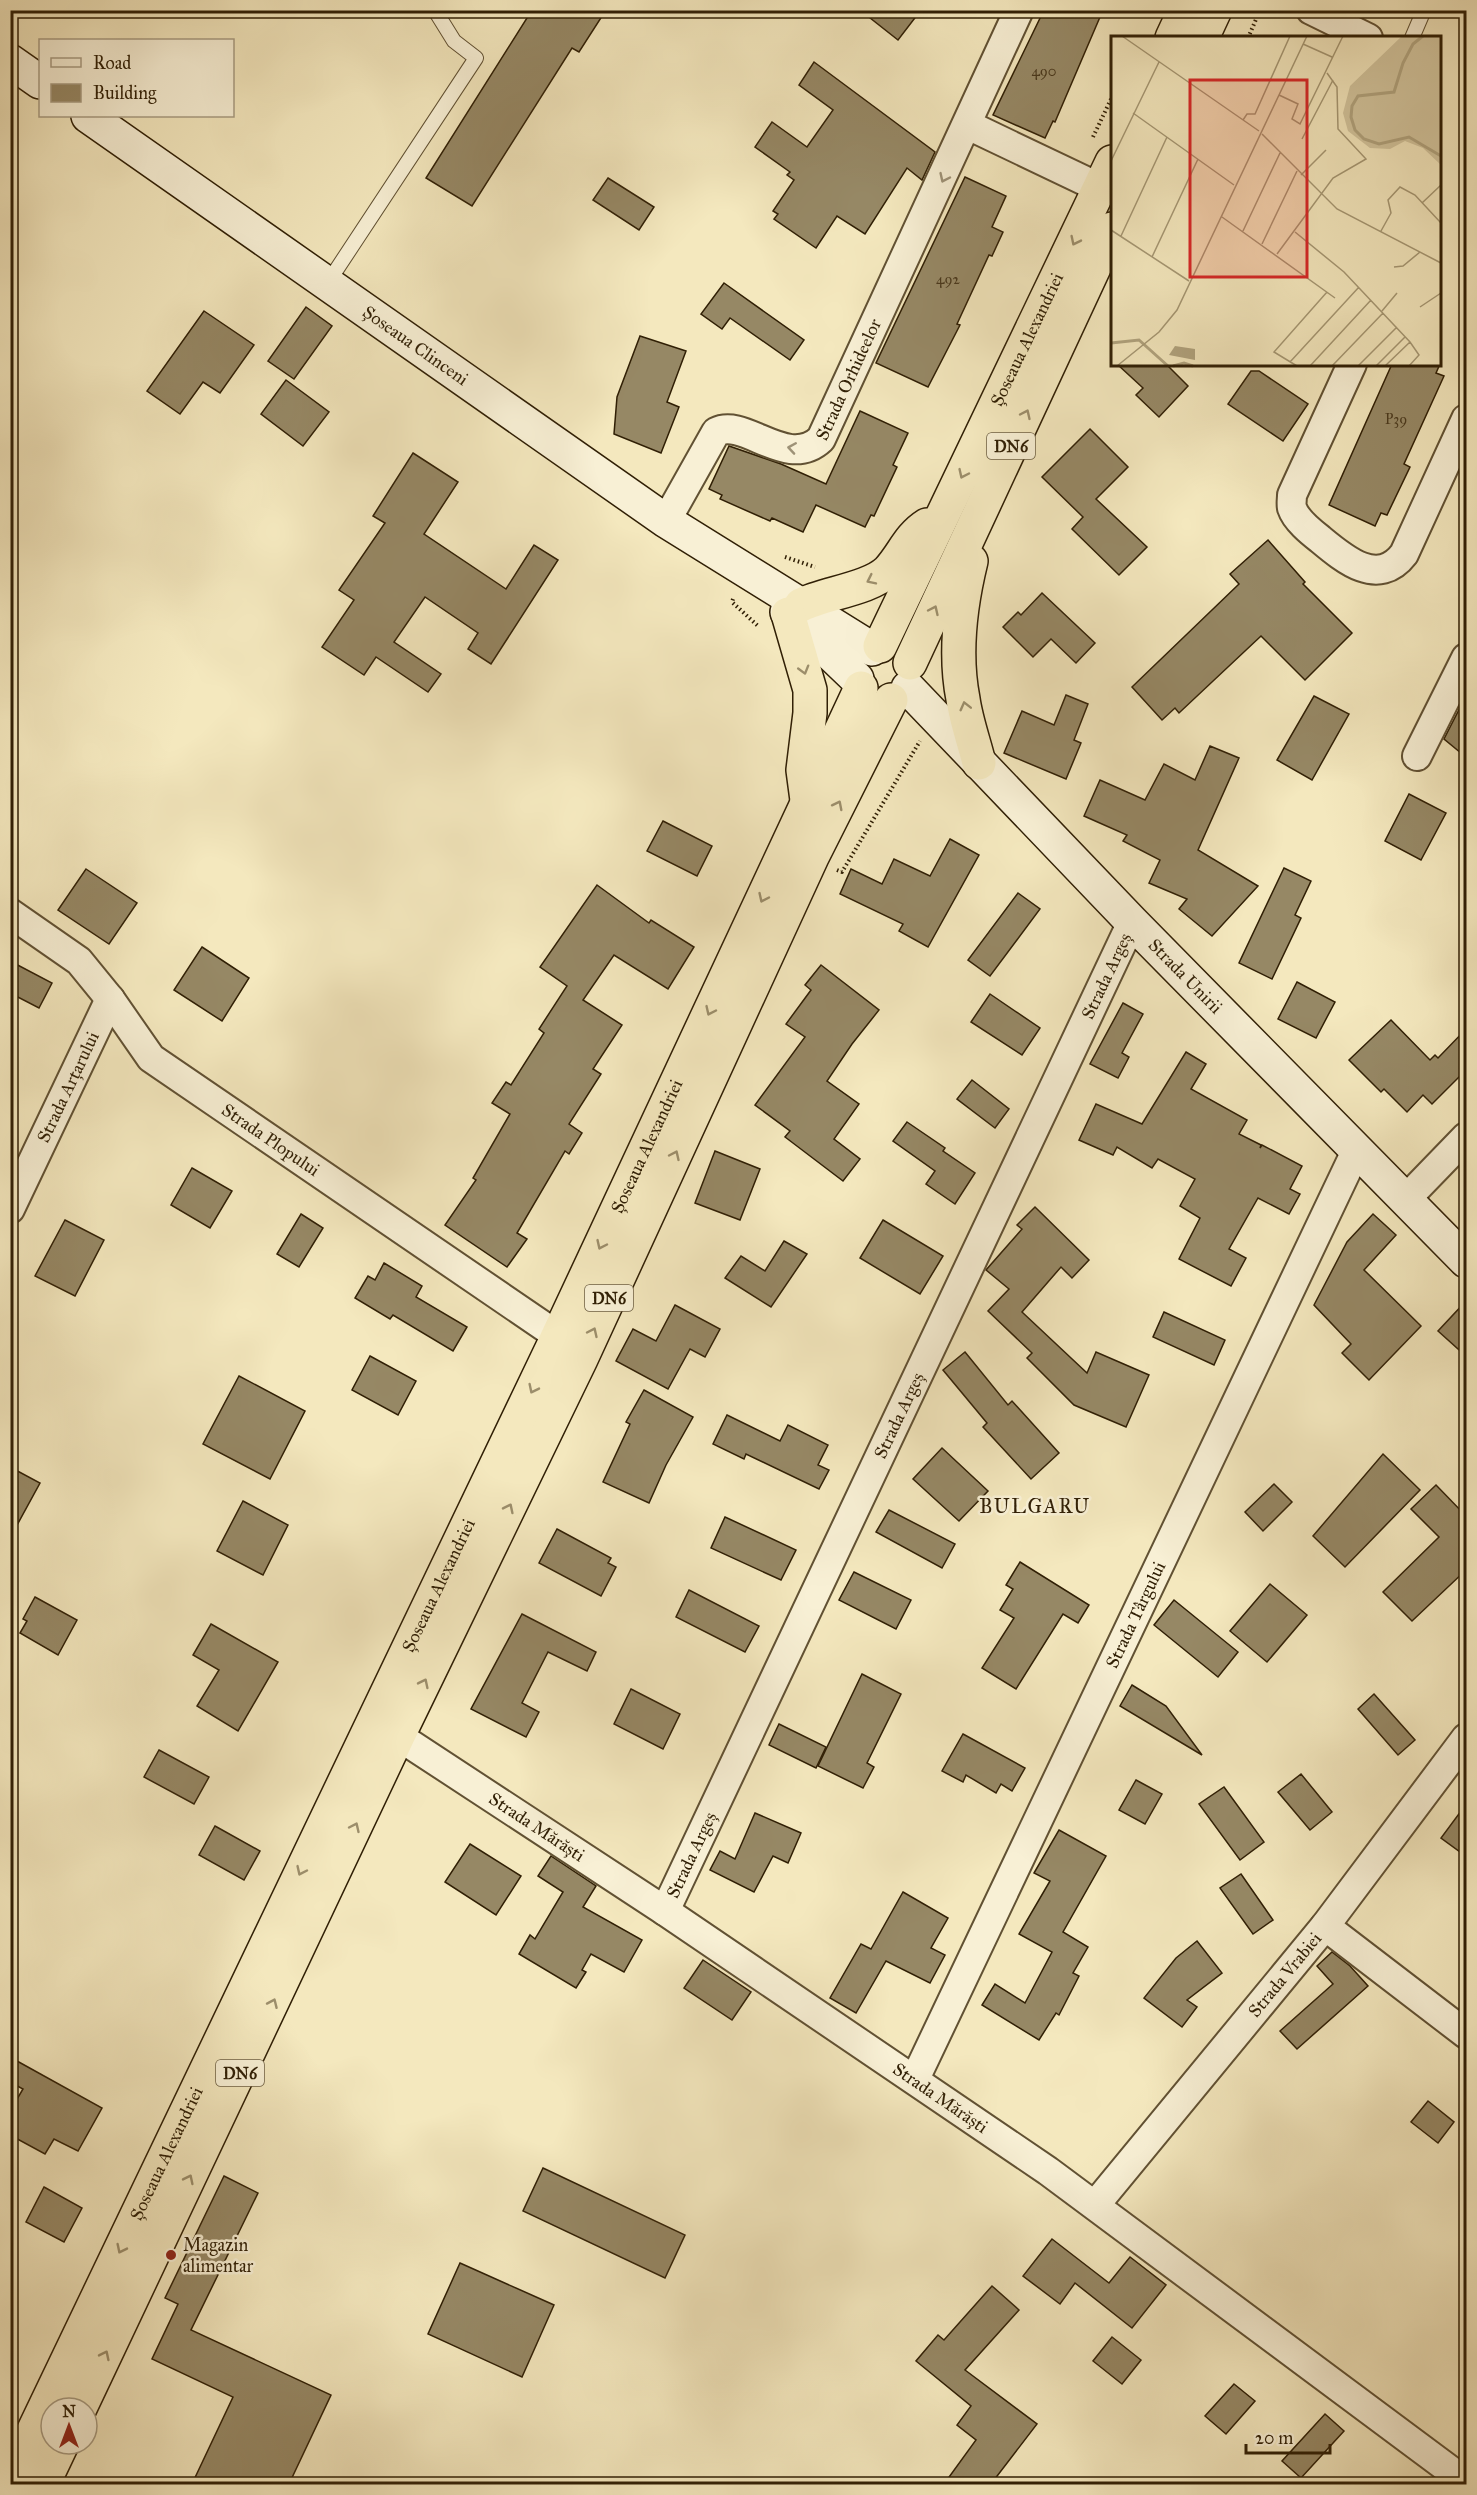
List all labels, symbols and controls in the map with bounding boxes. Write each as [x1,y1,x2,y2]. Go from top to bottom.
inset map [1111,36,1441,366]
legend [39,39,234,117]
text: Road [93,52,131,74]
house number: 490 [1031,62,1057,80]
text: Building [93,82,157,105]
one-way arrow [939,171,951,182]
one-way arrow [1070,235,1082,246]
street label: Șoseaua Alexandriei [986,269,1068,410]
house number: 492 [936,270,961,288]
street label: Șoseaua Clinceni [358,301,473,390]
street label: Strada Orhideelor [811,315,886,444]
one-way arrow [1018,410,1030,421]
house number: P39 [1385,410,1407,428]
road number: DN6 [987,433,1035,459]
one-way arrow [788,443,797,455]
one-way arrow [959,467,971,478]
one-way arrow [866,573,877,585]
one-way arrow [927,606,939,617]
one-way arrow [797,664,809,675]
one-way arrow [959,701,972,711]
one-way arrow [831,801,842,811]
one-way arrow [758,891,770,902]
street label: Strada Argeș [1077,929,1136,1023]
street label: Strada Unirii [1144,934,1227,1018]
one-way arrow [705,1005,717,1016]
street label: Strada Arțarului [32,1028,104,1146]
street label: Șoseaua Alexandriei [606,1076,687,1217]
street label: Strada Plopului [218,1099,324,1181]
one-way arrow [668,1151,680,1162]
one-way arrow [596,1238,608,1249]
road number: DN6 [585,1285,633,1311]
one-way arrow [586,1328,598,1339]
street label: Strada Argeș [869,1369,929,1462]
one-way arrow [528,1382,540,1393]
district label: BULGARU [979,1494,1091,1518]
one-way arrow [501,1503,513,1514]
street label: Șoseaua Alexandriei [397,1515,480,1656]
street label: Strada Târgului [1101,1558,1170,1672]
one-way arrow [416,1679,428,1690]
street label: Strada Mărăști [485,1788,589,1866]
street label: Strada Argeș [662,1808,721,1902]
one-way arrow [348,1822,360,1833]
one-way arrow [297,1865,309,1876]
street label: Strada Vrabiei [1244,1928,1326,2022]
one-way arrow [266,1999,278,2010]
street label: Strada Mărăști [889,2058,992,2138]
road number: DN6 [216,2060,264,2086]
street label: Șoseaua Alexandriei [125,2083,208,2224]
one-way arrow [182,2175,194,2186]
place label: Magazin alimentar [183,2234,254,2277]
one-way arrow [117,2243,129,2254]
marker: Magazin alimentar [164,2248,178,2262]
one-way arrow [97,2351,109,2362]
north arrow [39,2396,99,2456]
text: N [62,2402,76,2421]
scale bar [1246,2417,1330,2455]
text: 20 m [1255,2427,1293,2449]

